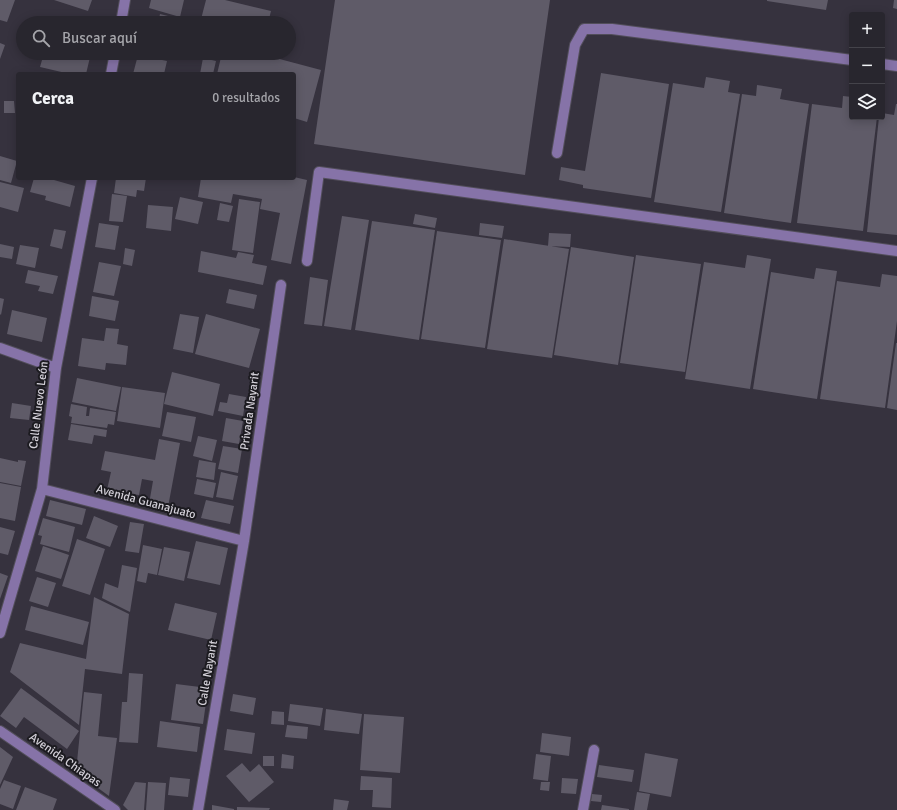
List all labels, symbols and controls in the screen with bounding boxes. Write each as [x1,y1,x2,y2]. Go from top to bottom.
map controls [849,12,885,120]
button: + [849,12,885,48]
search box [16,16,296,60]
icon: search [30,27,52,49]
text: Buscar aquí [62,29,137,47]
button: − [849,48,885,84]
button: layers [849,84,885,120]
text: Cerca [32,88,74,109]
text: 0 resultados [212,90,280,106]
street label: Calle Nuevo León [26,360,52,450]
street label: Privada Nayarit [237,371,263,451]
street label: Avenida Guanajuato [95,481,197,523]
street label: Calle Nayarit [195,639,221,707]
street label: Avenida Chiapas [26,730,104,790]

